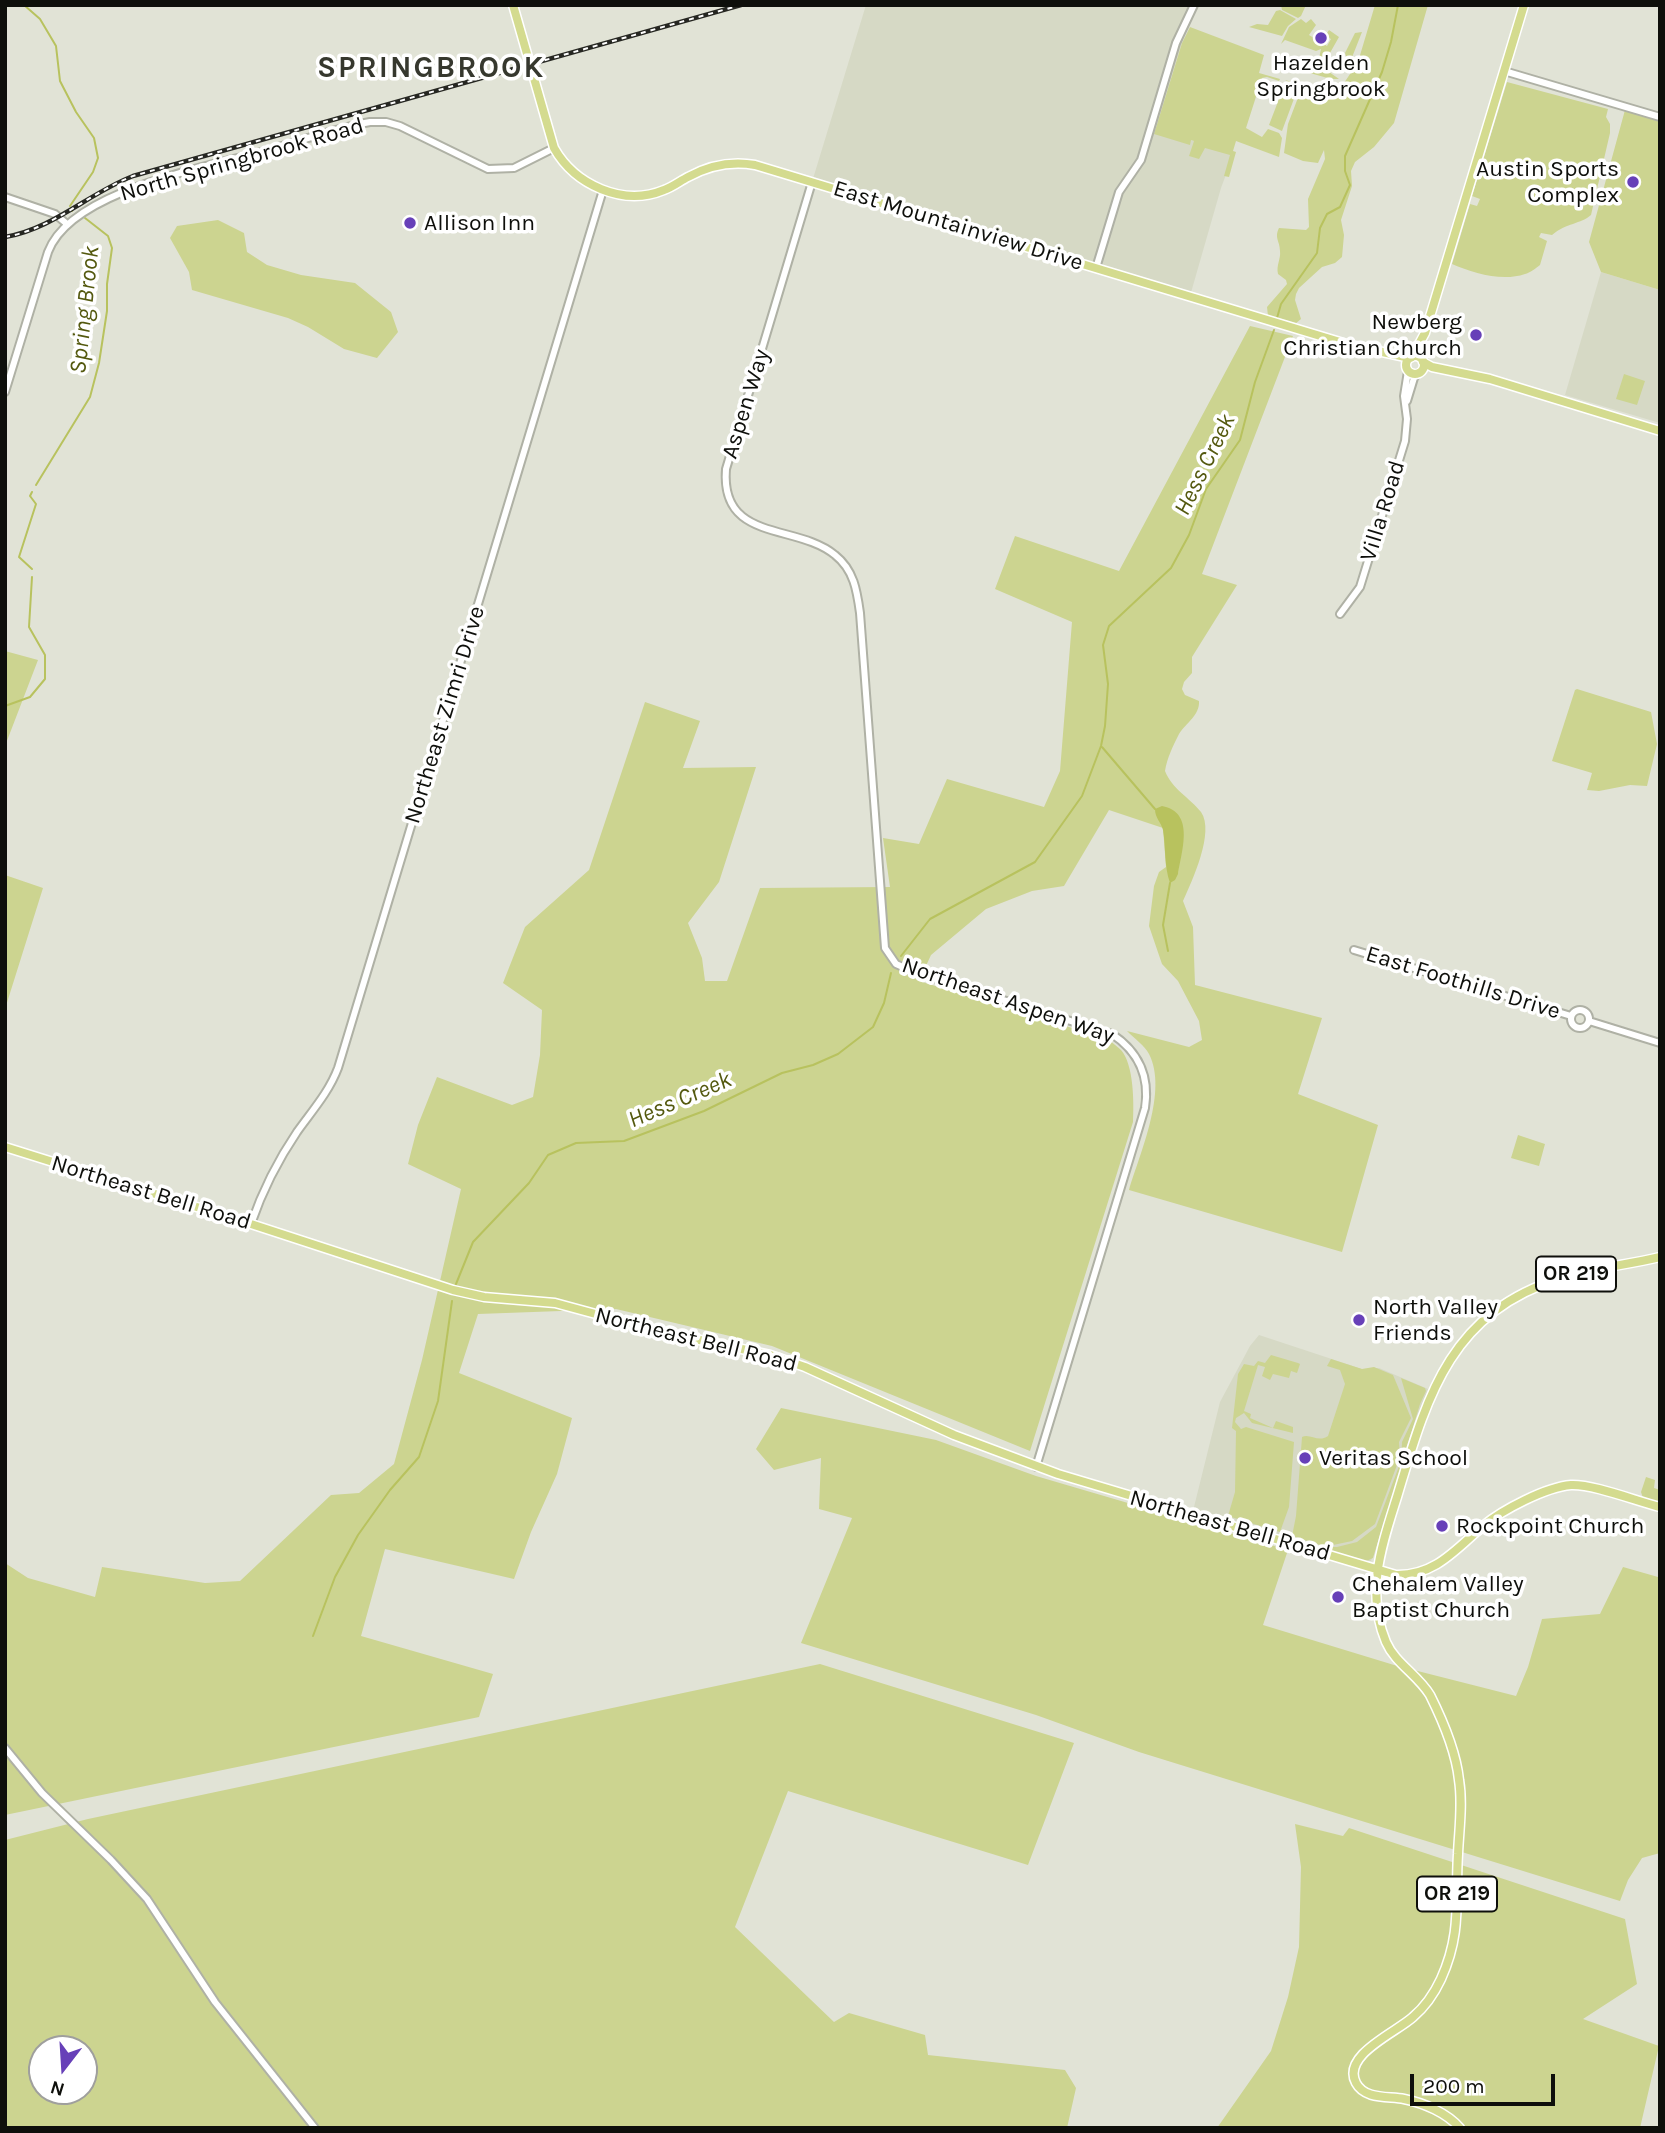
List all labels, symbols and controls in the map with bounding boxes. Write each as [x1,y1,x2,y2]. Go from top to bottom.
marker: Hazelden Springbrook [1313,30,1329,46]
place label: Hazelden Springbrook [1256,49,1386,103]
district label: SPRINGBROOK [318,50,544,86]
street label: North Springbrook Road [117,112,367,208]
place label: Austin Sports Complex [1476,155,1619,209]
marker: Austin Sports Complex [1625,174,1641,190]
street label: East Mountainview Drive [830,175,1086,277]
place label: Allison Inn [424,209,535,237]
marker: Allison Inn [402,215,418,231]
water label: Spring Brook [64,245,106,375]
place label: Newberg Christian Church [1283,308,1462,362]
marker: Newberg Christian Church [1468,327,1484,343]
street label: Aspen Way [716,346,776,462]
water label: Hess Creek [1168,410,1242,520]
street label: Villa Road [1355,457,1411,565]
street label: Northeast Zimri Drive [399,603,491,827]
street label: East Foothills Drive [1362,940,1564,1026]
street label: Northeast Aspen Way [898,952,1118,1050]
water label: Hess Creek [624,1065,736,1135]
street label: Northeast Bell Road [48,1150,254,1236]
road number: OR 219 [1536,1256,1616,1292]
place label: North Valley Friends [1373,1293,1498,1347]
street label: Northeast Bell Road [592,1302,800,1378]
marker: North Valley Friends [1351,1312,1367,1328]
place label: Veritas School [1319,1444,1468,1472]
marker: Veritas School [1297,1450,1313,1466]
street label: Northeast Bell Road [1127,1484,1333,1568]
place label: Rockpoint Church [1456,1512,1644,1540]
marker: Rockpoint Church [1434,1518,1450,1534]
place label: Chehalem Valley Baptist Church [1352,1570,1524,1624]
marker: Chehalem Valley Baptist Church [1330,1589,1346,1605]
road number: OR 219 [1417,1876,1497,1912]
north arrow [28,2035,98,2105]
scale bar [1413,2060,1558,2104]
text: 200 m [1423,2074,1485,2098]
text: N [48,2076,67,2101]

